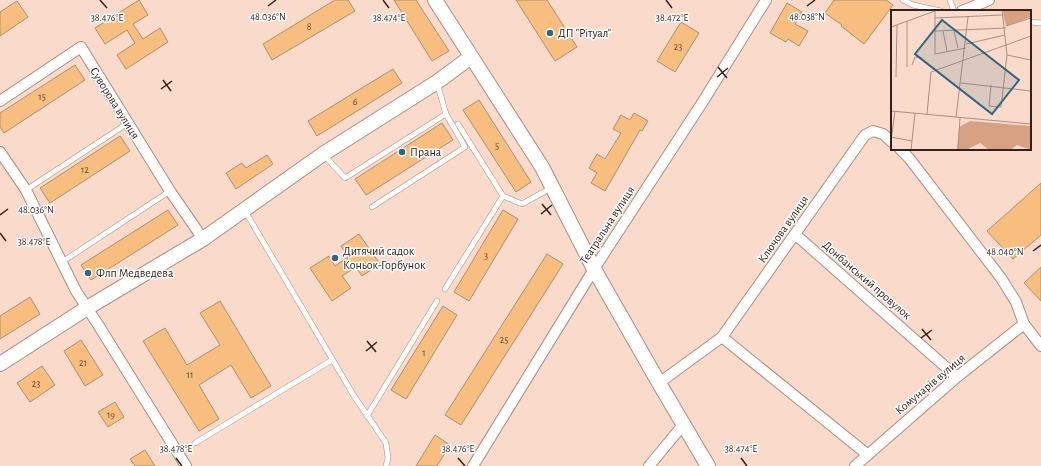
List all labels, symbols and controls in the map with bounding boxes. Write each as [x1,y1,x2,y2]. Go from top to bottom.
inset map [891,10,1031,150]
text: 48.036°N [250,12,286,22]
text: 48.038°N [789,12,825,22]
text: 38.476°E [91,13,123,23]
text: 38.474°E [373,13,406,23]
text: 38.472°E [656,13,688,23]
house number: 8 [307,22,312,32]
place label: ДП "Рітуал" [558,27,611,40]
marker: ДП "Рітуал" [545,28,555,38]
house number: 23 [674,42,682,52]
street label: Суворова вулиця [87,65,142,142]
house number: 15 [38,92,46,102]
house number: 6 [353,97,358,107]
house number: 5 [495,141,499,151]
place label: Прана [410,146,442,158]
marker: Прана [397,147,407,157]
house number: 12 [81,165,89,175]
street label: Театральна вулиця [577,184,637,267]
street label: Ключова вулиця [755,193,811,265]
text: 48.036°N [18,205,54,215]
text: 38.478°E [18,237,50,247]
street label: Донбанський провулок [820,239,914,323]
place label: Дитячий садок Коньок-Горбунок [343,245,426,272]
text: 48.040°N [987,247,1023,257]
house number: 3 [484,251,488,261]
marker: Дитячий садок Коньок-Горбунок [330,253,340,263]
place label: Флп Медведева [96,267,174,279]
marker: Флп Медведева [83,268,93,278]
house number: 25 [500,335,508,345]
house number: 1 [422,348,426,358]
street label: Комунарів вулиця [893,351,968,417]
house number: 21 [79,358,87,368]
house number: 11 [187,370,193,380]
house number: 23 [32,379,40,389]
house number: 19 [107,410,115,420]
text: 38.478°E [160,444,192,454]
text: 38.476°E [442,444,474,454]
text: 38.474°E [725,444,758,454]

